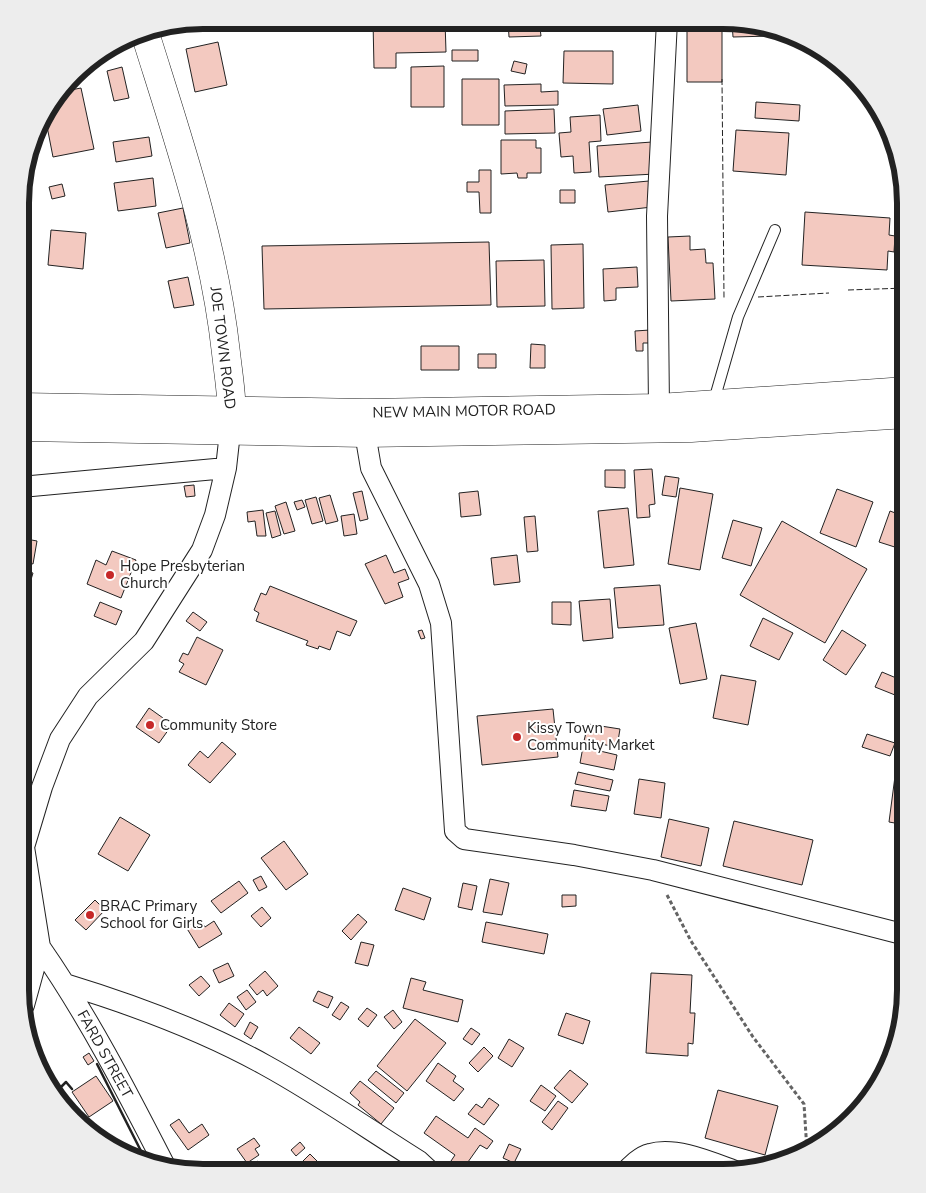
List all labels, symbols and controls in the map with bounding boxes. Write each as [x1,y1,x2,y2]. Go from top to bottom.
street label: JOE TOWN ROAD [205,285,240,410]
street label: NEW MAIN MOTOR ROAD [372,399,556,423]
place label: Hope Presbyterian Church [120,556,245,593]
marker: Hope Presbyterian Church [104,569,116,581]
place label: Community Store [160,715,277,735]
place label: Kissy Town Community Market [527,718,655,755]
marker: Community Store [144,719,156,731]
marker: Kissy Town Community Market [511,731,523,743]
place label: BRAC Primary School for Girls [100,896,203,933]
marker: BRAC Primary School for Girls [84,909,96,921]
street label: FARD STREET [73,1006,137,1102]

